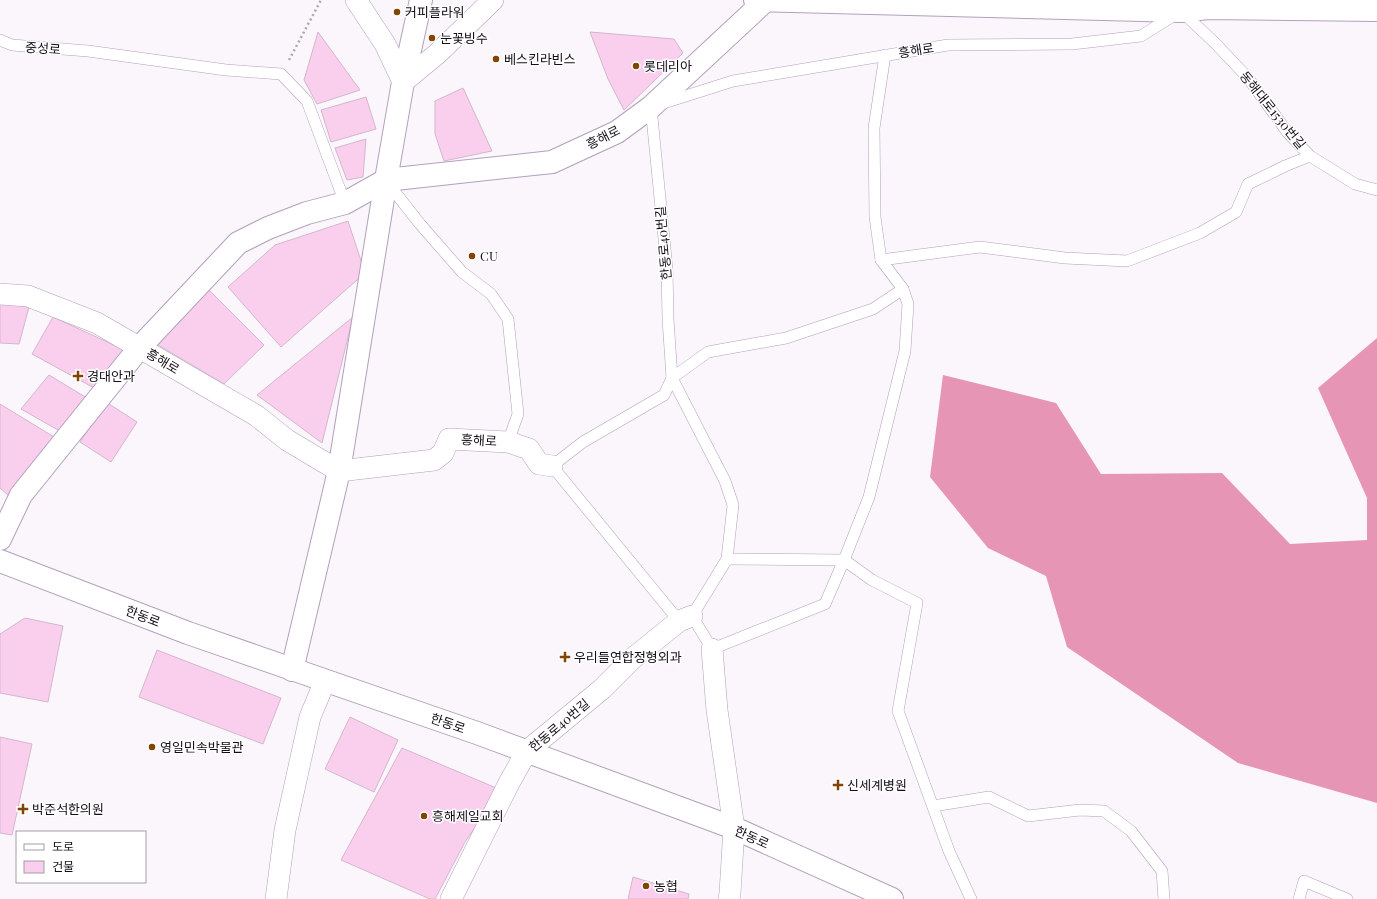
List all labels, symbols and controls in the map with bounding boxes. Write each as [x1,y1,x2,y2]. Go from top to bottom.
place label: 커피플라워 [405,3,465,20]
marker: 커피플라워 [392,7,402,17]
place label: 눈꽃빙수 [440,29,488,46]
marker: 눈꽃빙수 [427,33,437,43]
street label: 중성로 [25,38,62,57]
street label: 흥해로 [897,38,935,61]
place label: 베스킨라빈스 [504,50,576,67]
marker: 베스킨라빈스 [491,54,501,64]
place label: 롯데리아 [644,57,692,74]
marker: 롯데리아 [631,61,641,71]
street label: 동해대로1530번길 [1237,67,1310,152]
street label: 흥해로 [583,121,623,152]
street label: 한동로40번길 [651,205,674,281]
place label: CU [480,247,498,264]
marker: CU [467,251,477,261]
street label: 흥해로 [143,344,183,377]
place label: 경대안과 [87,367,135,384]
marker: 경대안과 [72,370,84,382]
street label: 흥해로 [461,430,497,449]
street label: 한동로 [123,601,163,630]
place label: 우리들연합정형외과 [574,648,682,665]
marker: 우리들연합정형외과 [559,651,571,663]
street label: 한동로40번길 [525,694,592,755]
street label: 한동로 [428,709,468,736]
place label: 영일민속박물관 [160,738,244,755]
marker: 영일민속박물관 [147,742,157,752]
place label: 신세계병원 [847,776,907,793]
marker: 신세계병원 [832,779,844,791]
place label: 박준석한의원 [32,800,104,817]
marker: 박준석한의원 [17,803,29,815]
place label: 흥해제일교회 [432,807,504,824]
marker: 흥해제일교회 [419,811,429,821]
street label: 한동로 [732,821,772,852]
legend [16,831,146,883]
text: 도로 [52,838,74,854]
text: 건물 [52,858,74,874]
place label: 농협 [654,877,678,894]
marker: 농협 [641,881,651,891]

